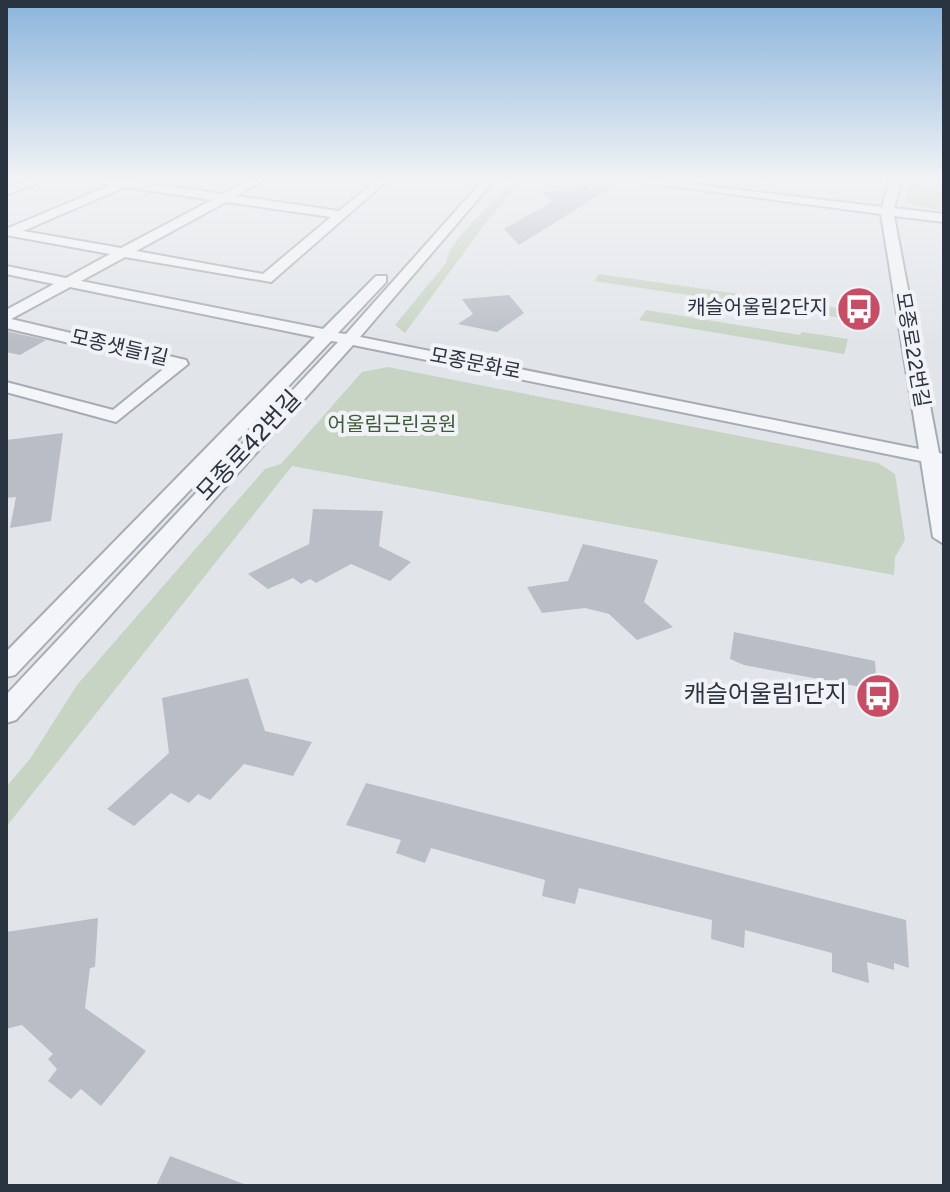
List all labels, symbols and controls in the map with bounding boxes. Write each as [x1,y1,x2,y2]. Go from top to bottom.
bus stop icon: 캐슬어울림2단지 [835,285,883,333]
street label: 모종로22번길 [888,290,934,410]
place label: 캐슬어울림2단지 [687,296,828,322]
street label: 모종샛들1길 [68,325,170,373]
street label: 모종문화로 [427,343,523,387]
street label: 모종로42번길 [191,386,309,508]
park label: 어울림근린공원 [328,413,456,439]
bus stop icon: 캐슬어울림1단지 [854,672,902,720]
place label: 캐슬어울림1단지 [683,681,847,711]

